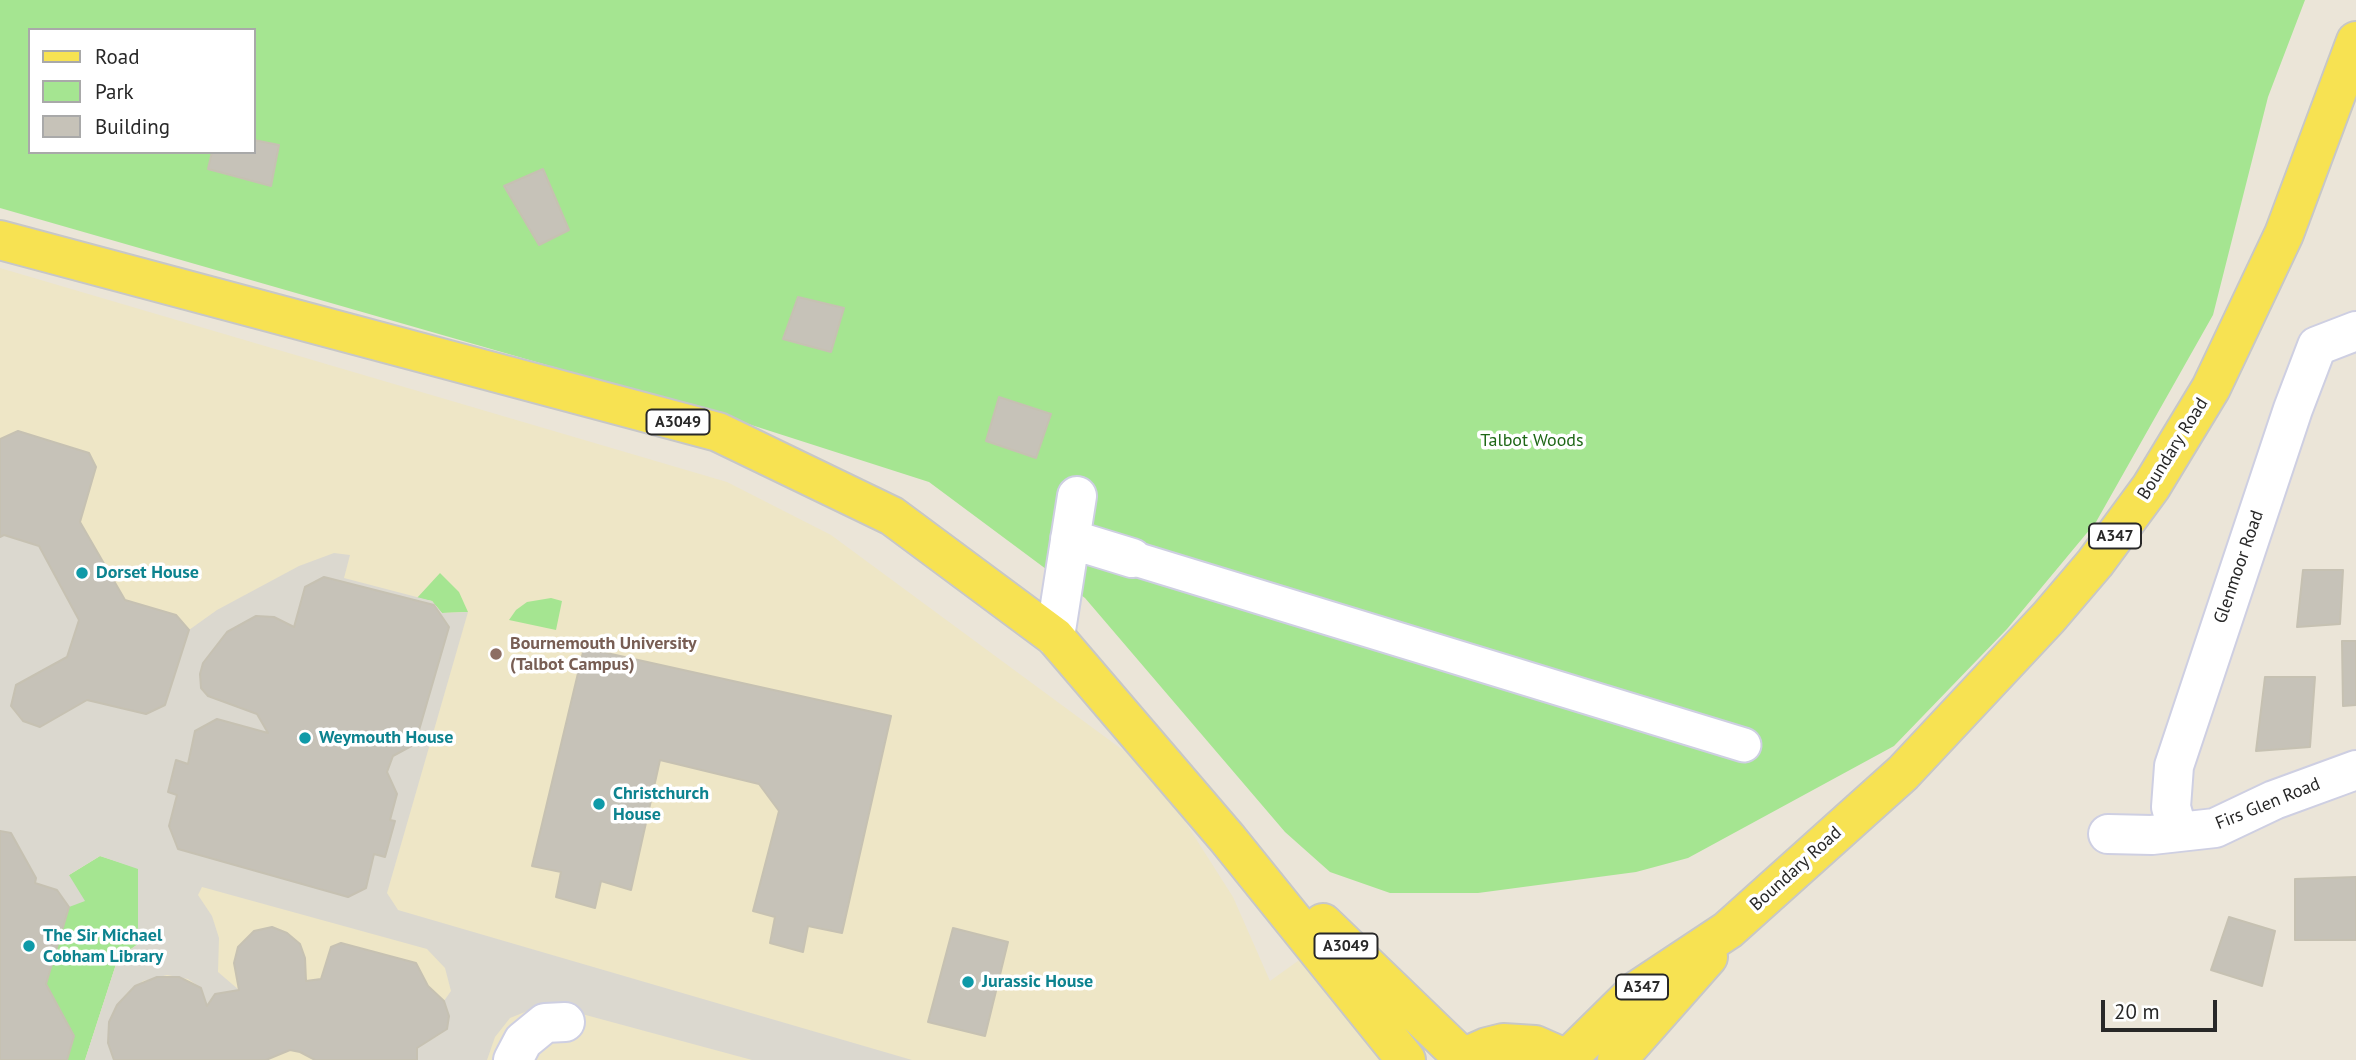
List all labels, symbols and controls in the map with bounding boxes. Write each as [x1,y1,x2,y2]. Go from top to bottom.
legend [28,28,256,154]
text: Road [95,43,139,70]
text: Park [95,78,134,105]
text: Building [95,113,170,140]
street label: Boundary Road [2133,394,2213,504]
road number: A3049 [646,410,710,434]
park label: Talbot Woods [1480,430,1584,452]
street label: Glenmoor Road [2210,508,2268,626]
road number: A347 [2089,524,2141,548]
place label: Dorset House [96,562,199,584]
marker: Dorset House [74,565,90,581]
place label: Bournemouth University (Talbot Campus) [510,633,697,676]
marker: Bournemouth University (Talbot Campus) [488,646,504,662]
place label: Weymouth House [319,727,453,749]
marker: Weymouth House [297,730,313,746]
street label: Firs Glen Road [2213,773,2323,835]
place label: Christchurch House [613,783,709,826]
marker: Christchurch House [591,796,607,812]
street label: Boundary Road [1746,822,1846,916]
place label: The Sir Michael Cobham Library [43,925,163,968]
road number: A3049 [1314,934,1378,958]
marker: The Sir Michael Cobham Library [21,938,37,954]
place label: Jurassic House [982,971,1093,993]
marker: Jurassic House [960,974,976,990]
road number: A347 [1616,974,1668,1000]
scale bar [2104,986,2220,1030]
text: 20 m [2114,998,2160,1025]

